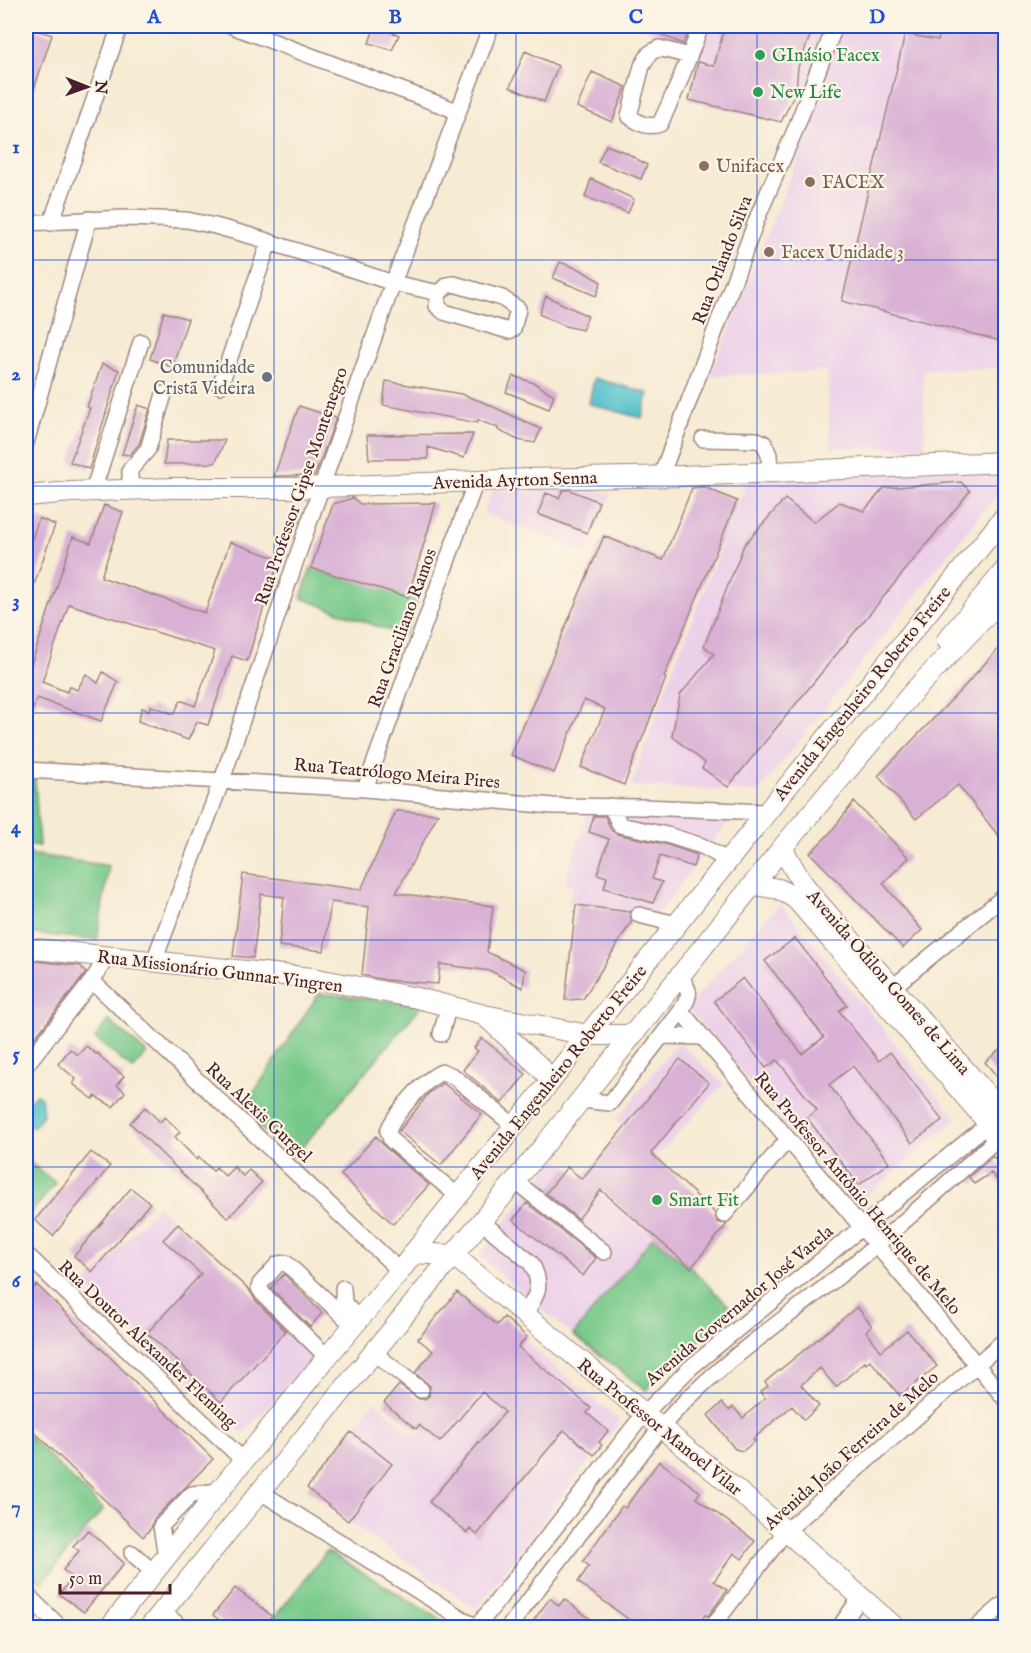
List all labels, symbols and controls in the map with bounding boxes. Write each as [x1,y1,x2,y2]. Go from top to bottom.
text: A [146,5,162,30]
text: B [388,5,402,30]
text: C [629,5,643,30]
text: D [869,5,885,30]
place label: GInásio Facex [772,45,880,68]
marker: GInásio Facex [753,48,767,62]
north arrow [57,57,117,117]
text: N [90,79,110,94]
place label: New Life [770,82,841,105]
marker: New Life [751,85,765,99]
text: 1 [12,135,20,160]
place label: Unifacex [716,156,784,179]
marker: Unifacex [697,159,711,173]
place label: FACEX [822,172,885,195]
marker: FACEX [803,175,817,189]
street label: Rua Orlando Silva [688,193,759,328]
place label: Facex Unidade 3 [781,242,904,265]
marker: Facex Unidade 3 [762,245,776,259]
place label: Comunidade Cristã Videira [153,357,255,401]
text: 2 [11,362,21,387]
street label: Rua Professor Gipse Montenegro [251,364,354,609]
marker: Comunidade Cristã Videira [260,370,274,384]
street label: Avenida Ayrton Senna [431,467,598,496]
street label: Rua Graciliano Ramos [364,546,443,711]
street label: Avenida Engenheiro Roberto Freire [769,582,957,807]
text: 3 [12,589,20,614]
street label: Rua Teatrólogo Meira Pires [293,754,501,795]
text: 4 [11,815,22,840]
street label: Avenida Odilon Gomes de Lima [800,885,975,1081]
street label: Rua Missionário Gunnar Vingren [96,946,344,999]
street label: Avenida Engenheiro Roberto Freire [465,961,653,1186]
text: 5 [12,1042,20,1067]
street label: Rua Alexis Gurgel [200,1058,316,1168]
street label: Rua Professor Antônio Henrique de Melo [748,1068,966,1320]
place label: Smart Fit [669,1190,739,1213]
marker: Smart Fit [650,1193,664,1207]
street label: Avenida Governador José Varela [640,1221,839,1392]
street label: Rua Doutor Alexander Fleming [53,1256,242,1434]
text: 6 [12,1269,22,1294]
street label: Rua Professor Manoel Vilar [572,1354,747,1502]
street label: Avenida João Ferreira de Melo [759,1366,944,1536]
text: 7 [11,1495,21,1520]
scale bar [60,1557,170,1595]
text: 50 m [69,1568,102,1591]

